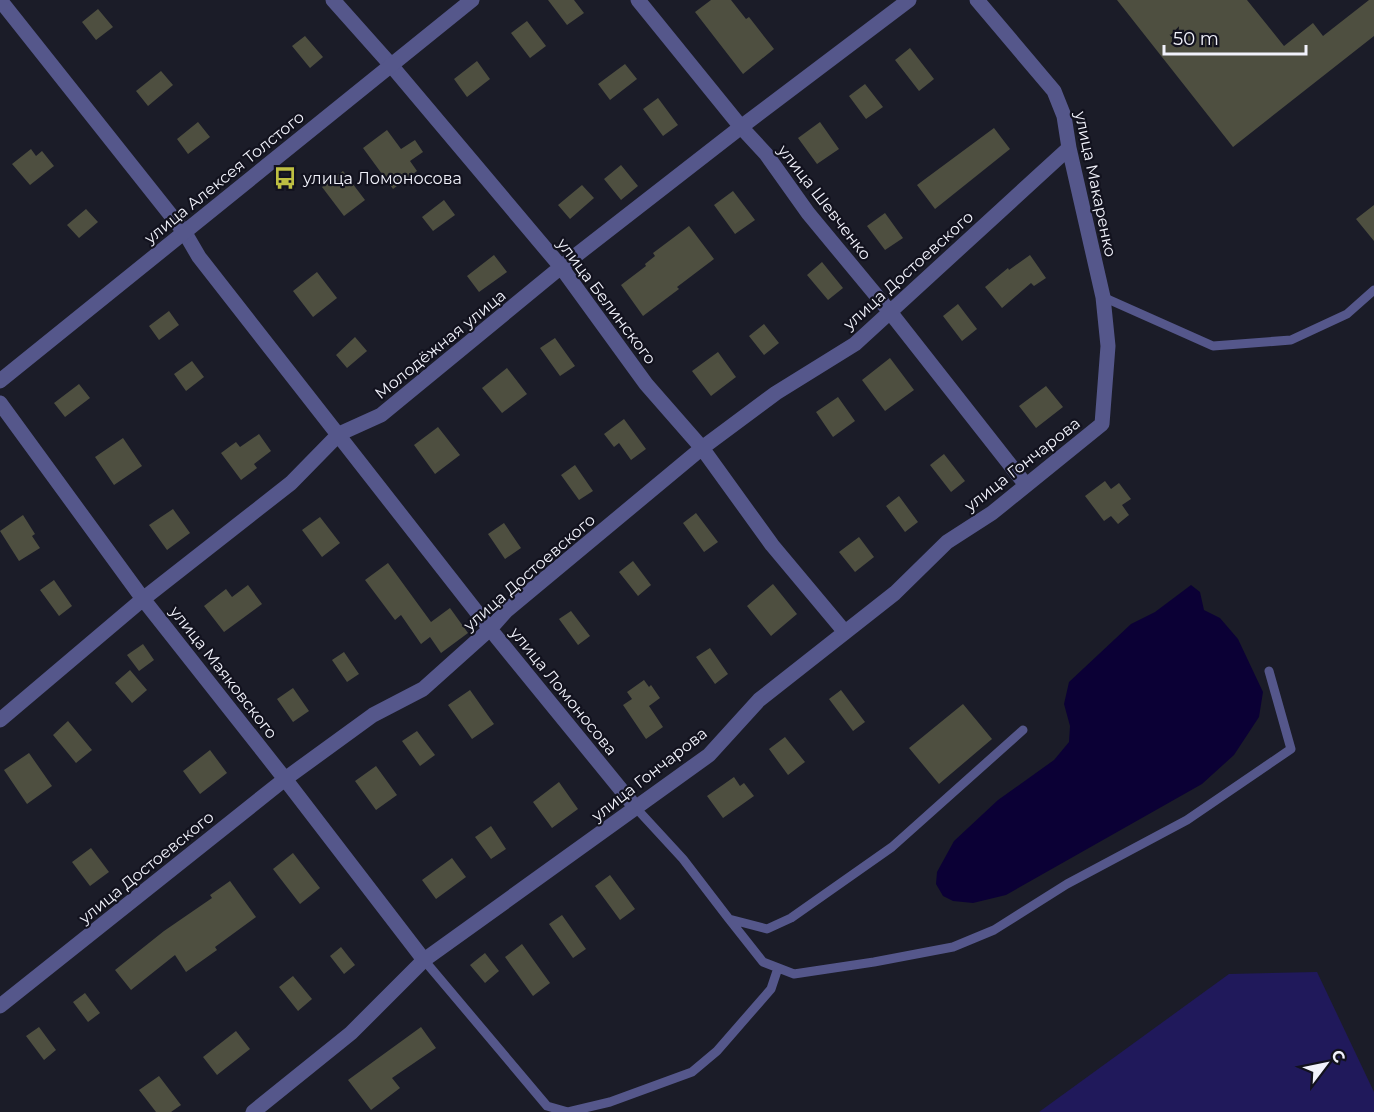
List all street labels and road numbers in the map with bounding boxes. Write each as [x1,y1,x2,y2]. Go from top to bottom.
street label: улица Алексея Толстого [140,107,308,248]
street label: улица Макаренко [1071,109,1120,259]
street label: улица Шевченко [773,140,875,264]
street label: улица Достоевского [839,207,977,334]
street label: улица Белинского [552,234,660,368]
street label: Молодёжная улица [371,286,510,403]
street label: улица Гончарова [960,413,1084,516]
street label: улица Достоевского [459,510,599,635]
street label: улица Маяковского [165,601,281,742]
street label: улица Ломоносова [506,623,621,759]
street label: улица Гончарова [587,723,711,826]
street label: улица Достоевского [74,807,218,928]

